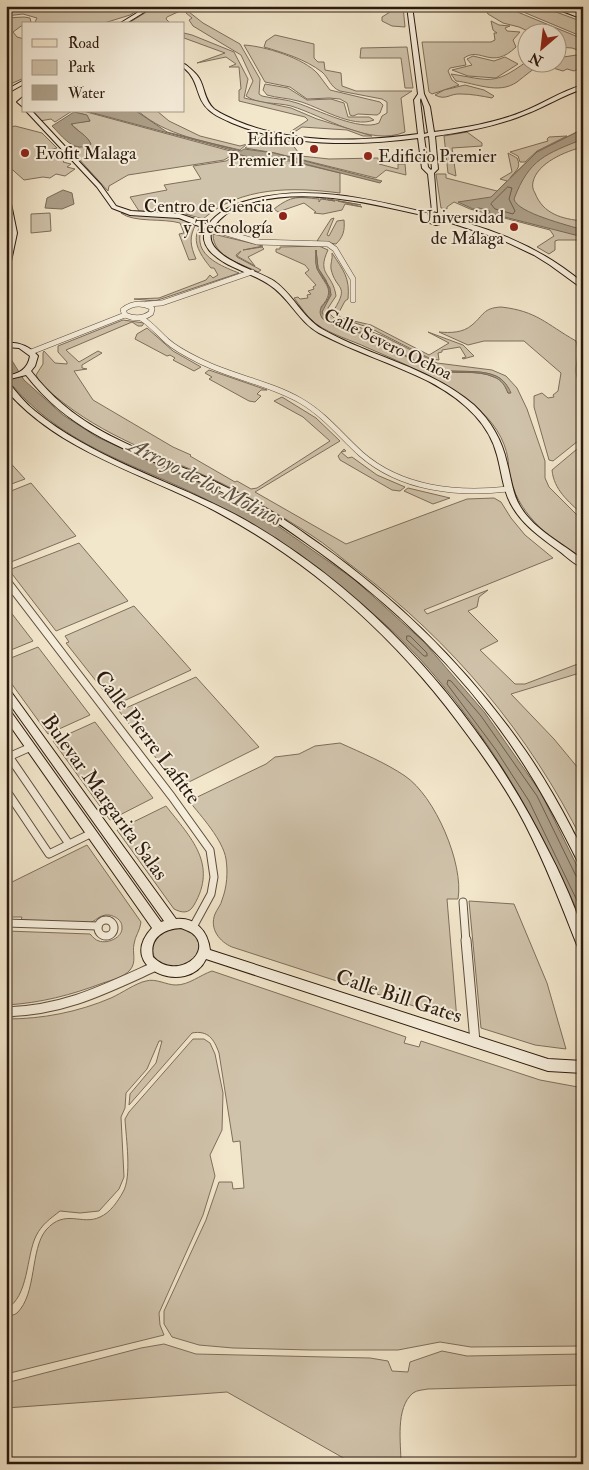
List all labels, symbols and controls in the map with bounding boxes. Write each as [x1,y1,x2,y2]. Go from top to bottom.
legend [22,22,185,112]
north arrow [516,22,566,72]
text: Road [68,34,100,53]
text: N [526,48,547,70]
text: Park [68,58,95,77]
text: Water [67,84,105,103]
place label: Edificio Premier II [228,128,304,172]
place label: Evofit Malaga [35,142,137,165]
marker: Edificio Premier II [308,143,320,155]
place label: Edificio Premier [378,145,497,168]
marker: Evofit Malaga [19,147,31,159]
marker: Edificio Premier [362,150,374,162]
place label: Centro de Ciencia y Tecnología [144,195,274,239]
place label: Universidad de Málaga [418,206,505,250]
marker: Centro de Ciencia y Tecnología [277,210,289,222]
marker: Universidad de Málaga [508,221,520,233]
street label: Calle Severo Ochoa [320,303,456,386]
water label: Arroyo de los Molinos [122,430,288,533]
street label: Calle Pierre Lafitte [88,665,207,810]
street label: Bulevar Margarita Salas [35,709,174,886]
street label: Calle Bill Gates [332,963,465,1030]

